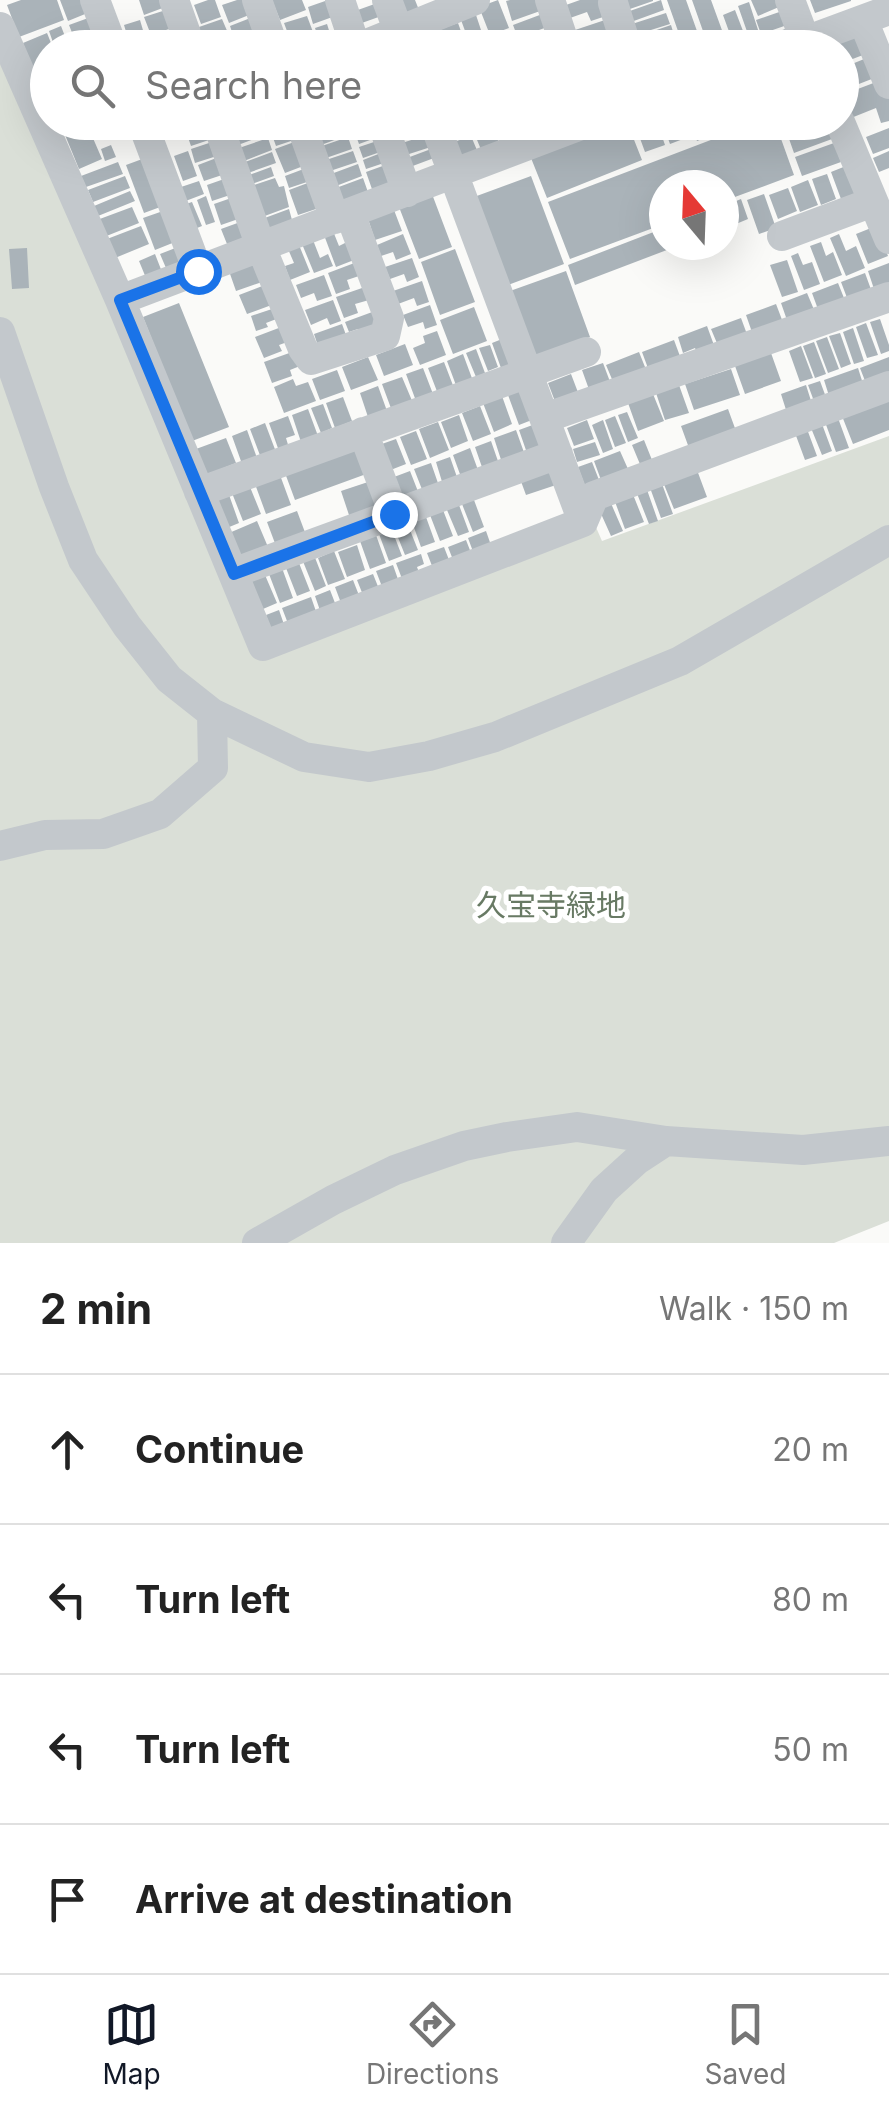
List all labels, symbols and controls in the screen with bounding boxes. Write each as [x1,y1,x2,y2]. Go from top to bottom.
search box [30,30,859,140]
icon: search [65,58,120,113]
text: Search here [145,62,362,108]
north arrow [649,170,739,260]
route start [176,249,222,295]
route end [372,492,418,538]
park label: 久宝寺緑地 [476,887,626,923]
text: 2 min [40,1283,152,1334]
text: Walk · 150 m [659,1289,849,1328]
icon: ahead [40,1422,95,1477]
text: Continue [135,1426,304,1472]
text: 20 m [772,1430,849,1469]
icon: left [40,1572,95,1627]
text: Turn left [135,1576,290,1622]
text: 80 m [772,1580,849,1619]
icon: left [40,1722,95,1777]
text: Turn left [135,1726,290,1772]
text: 50 m [772,1730,849,1769]
icon: arrive [40,1872,95,1927]
text: Arrive at destination [135,1876,513,1922]
tab: Map [103,1997,161,2091]
tab: Directions [366,1997,499,2091]
tab: Saved [704,1997,786,2091]

